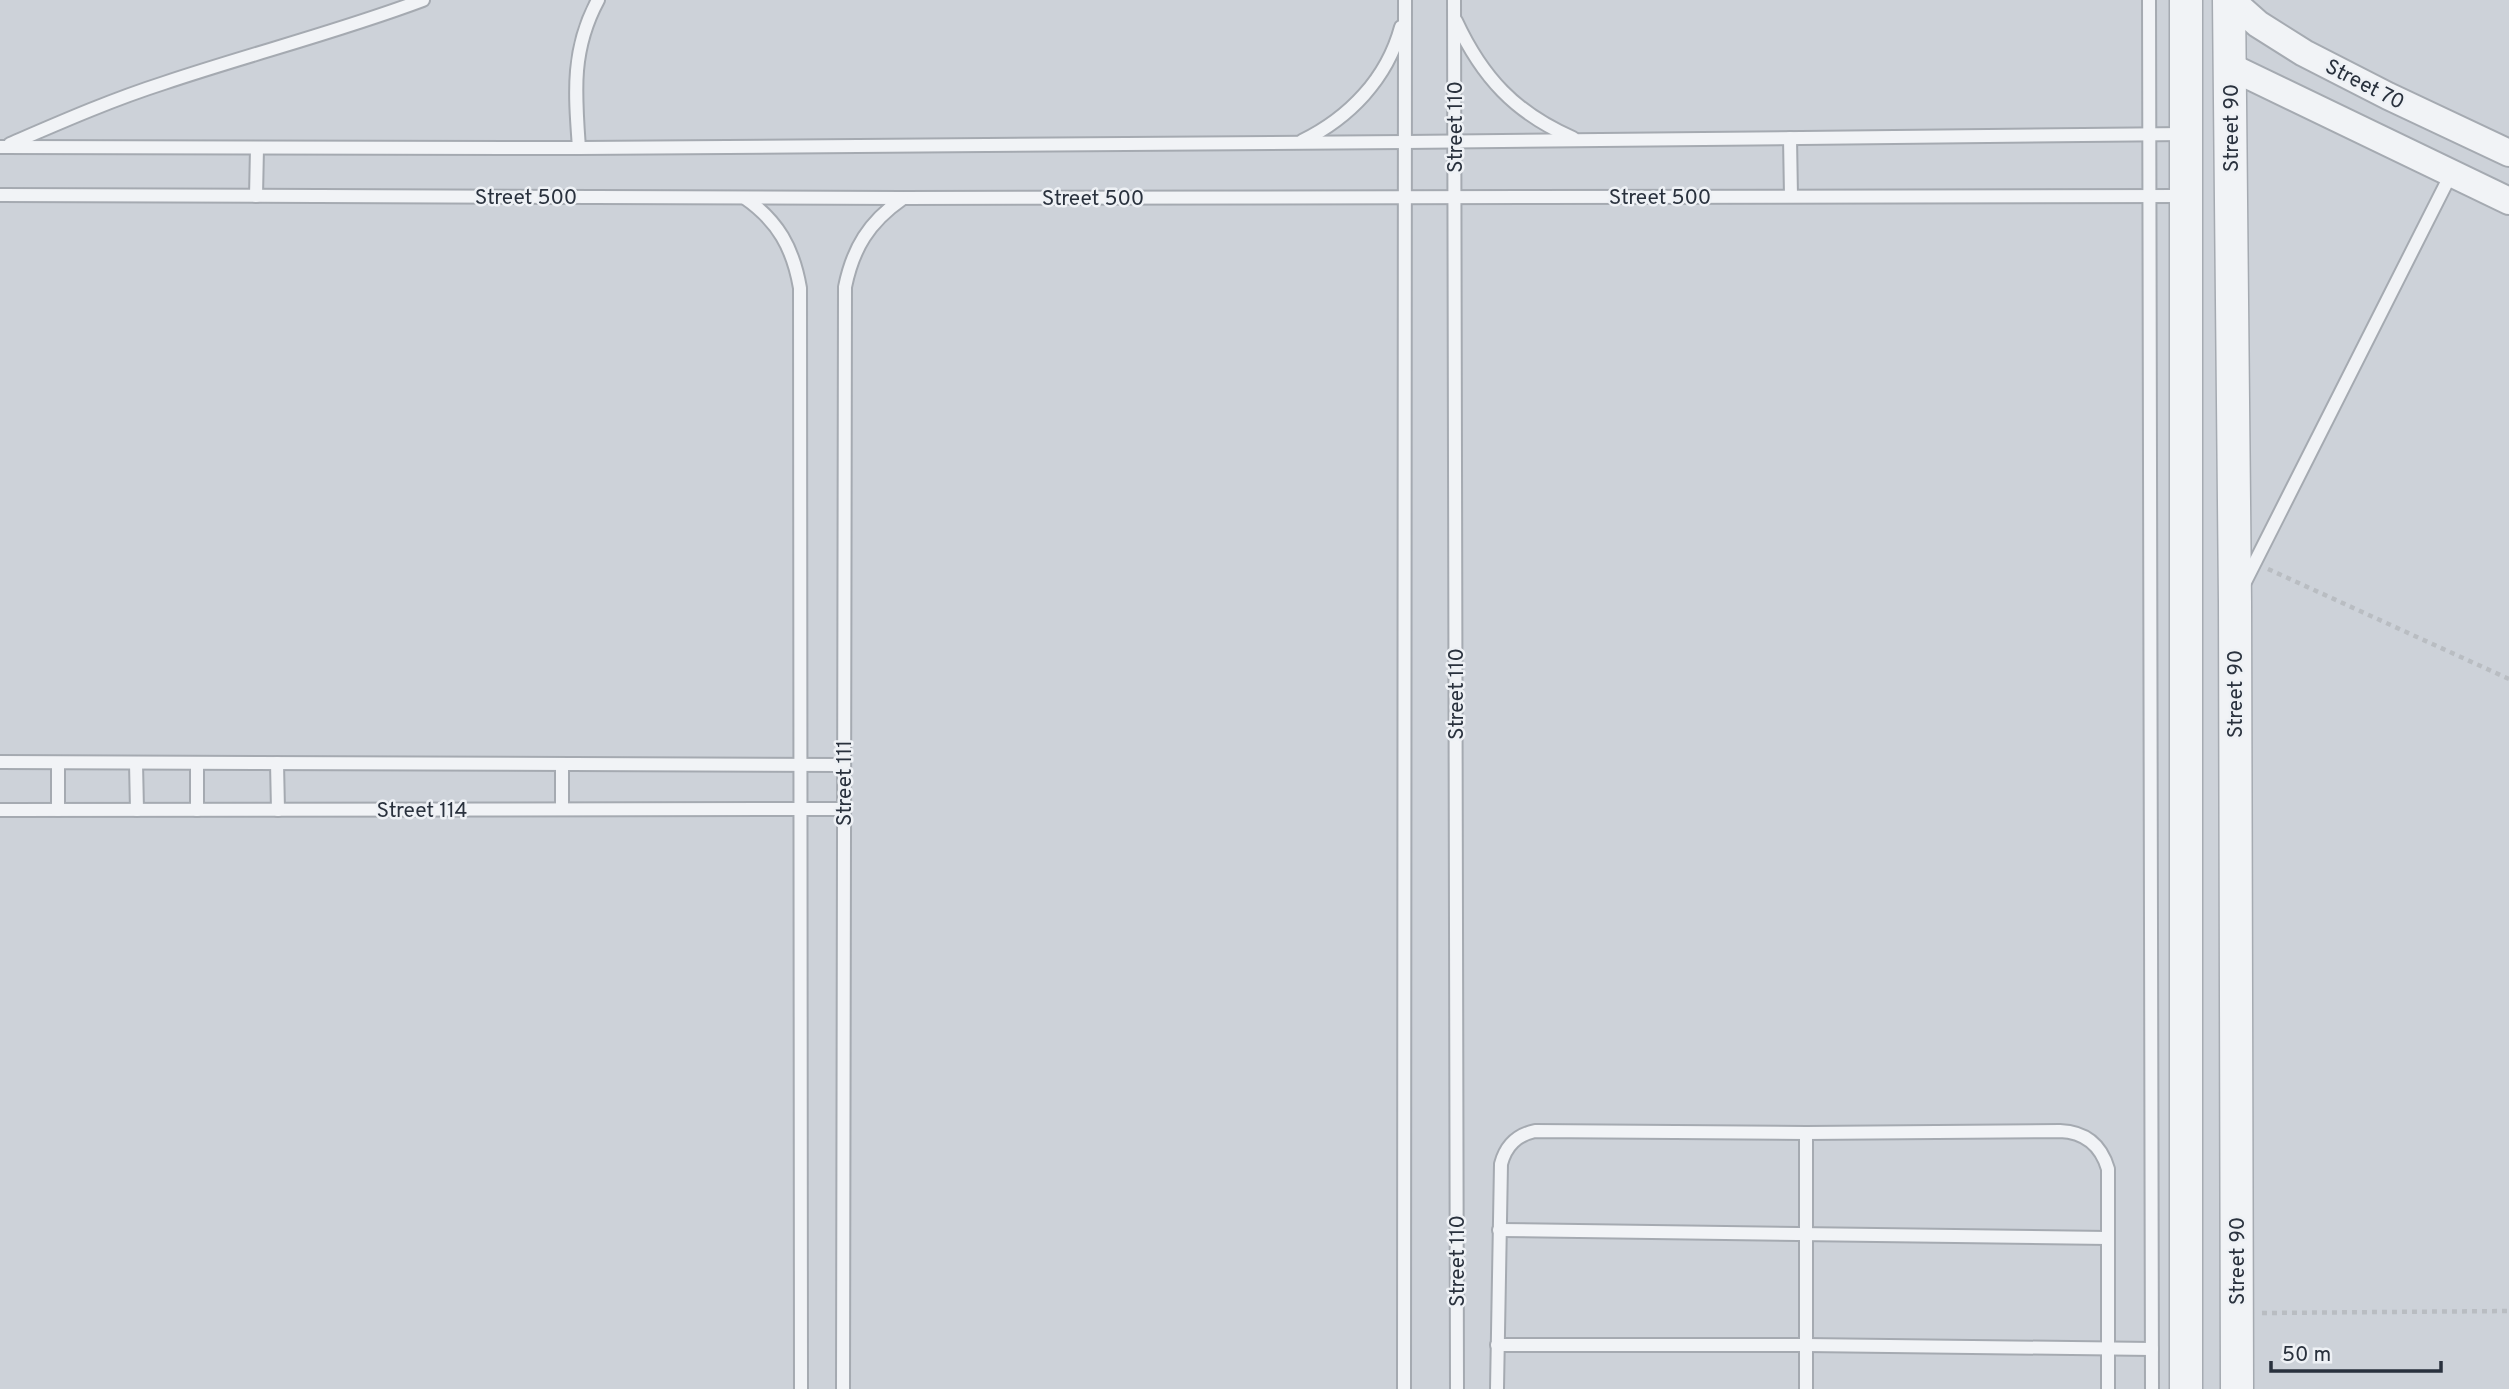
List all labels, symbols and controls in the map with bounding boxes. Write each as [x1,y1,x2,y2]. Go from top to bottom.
street label: Street 70 [2320,54,2409,117]
street label: Street 110 [1443,81,1470,173]
street label: Street 90 [2219,84,2246,172]
street label: Street 500 [475,185,577,212]
street label: Street 500 [1609,185,1711,212]
street label: Street 500 [1042,186,1144,213]
street label: Street 110 [1444,648,1471,740]
street label: Street 90 [2223,650,2250,738]
street label: Street 111 [832,740,859,826]
street label: Street 114 [376,798,468,825]
street label: Street 110 [1445,1215,1472,1307]
street label: Street 90 [2225,1217,2252,1305]
scale bar [2271,1330,2441,1374]
text: 50 m [2282,1342,2331,1369]

